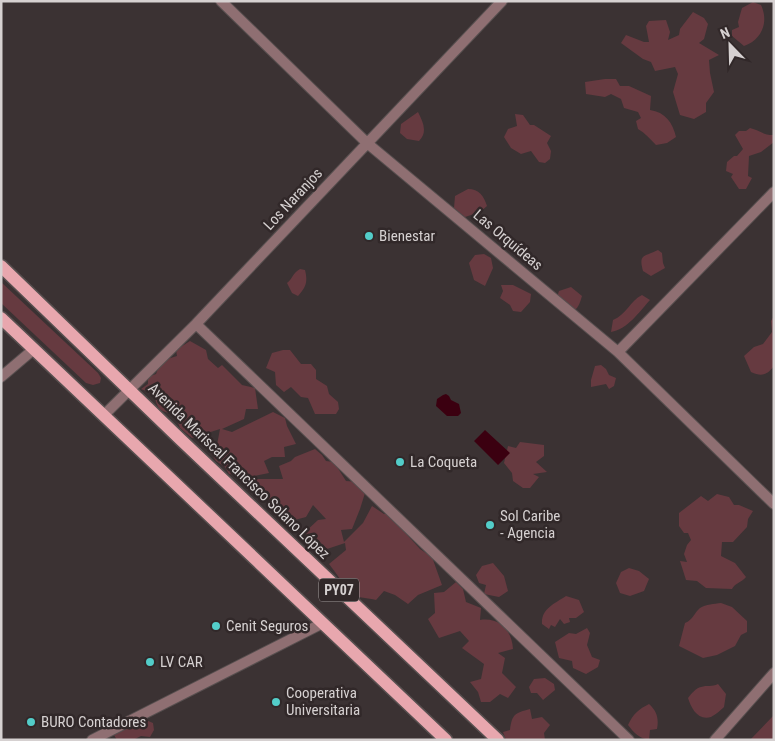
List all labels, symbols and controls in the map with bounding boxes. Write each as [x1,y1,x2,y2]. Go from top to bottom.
north arrow [705,20,755,70]
text: N [718,24,732,42]
street label: Los Naranjos [260,164,326,234]
street label: Las Orquídeas [470,206,546,274]
place label: Bienestar [379,227,435,245]
marker: Bienestar [363,230,375,242]
street label: Avenida Mariscal Francisco Solano López [144,379,334,563]
place label: La Coqueta [410,453,477,471]
marker: La Coqueta [394,456,406,468]
place label: Sol Caribe - Agencia [500,507,560,542]
marker: Sol Caribe - Agencia [484,519,496,531]
road number: PY07 [319,578,359,602]
place label: Cenit Seguros [226,617,309,635]
marker: Cenit Seguros [210,620,222,632]
place label: LV CAR [160,653,203,671]
marker: LV CAR [144,656,156,668]
place label: Cooperativa Universitaria [286,684,360,719]
marker: Cooperativa Universitaria [270,696,282,708]
place label: BURO Contadores [41,713,146,731]
marker: BURO Contadores [25,716,37,728]

